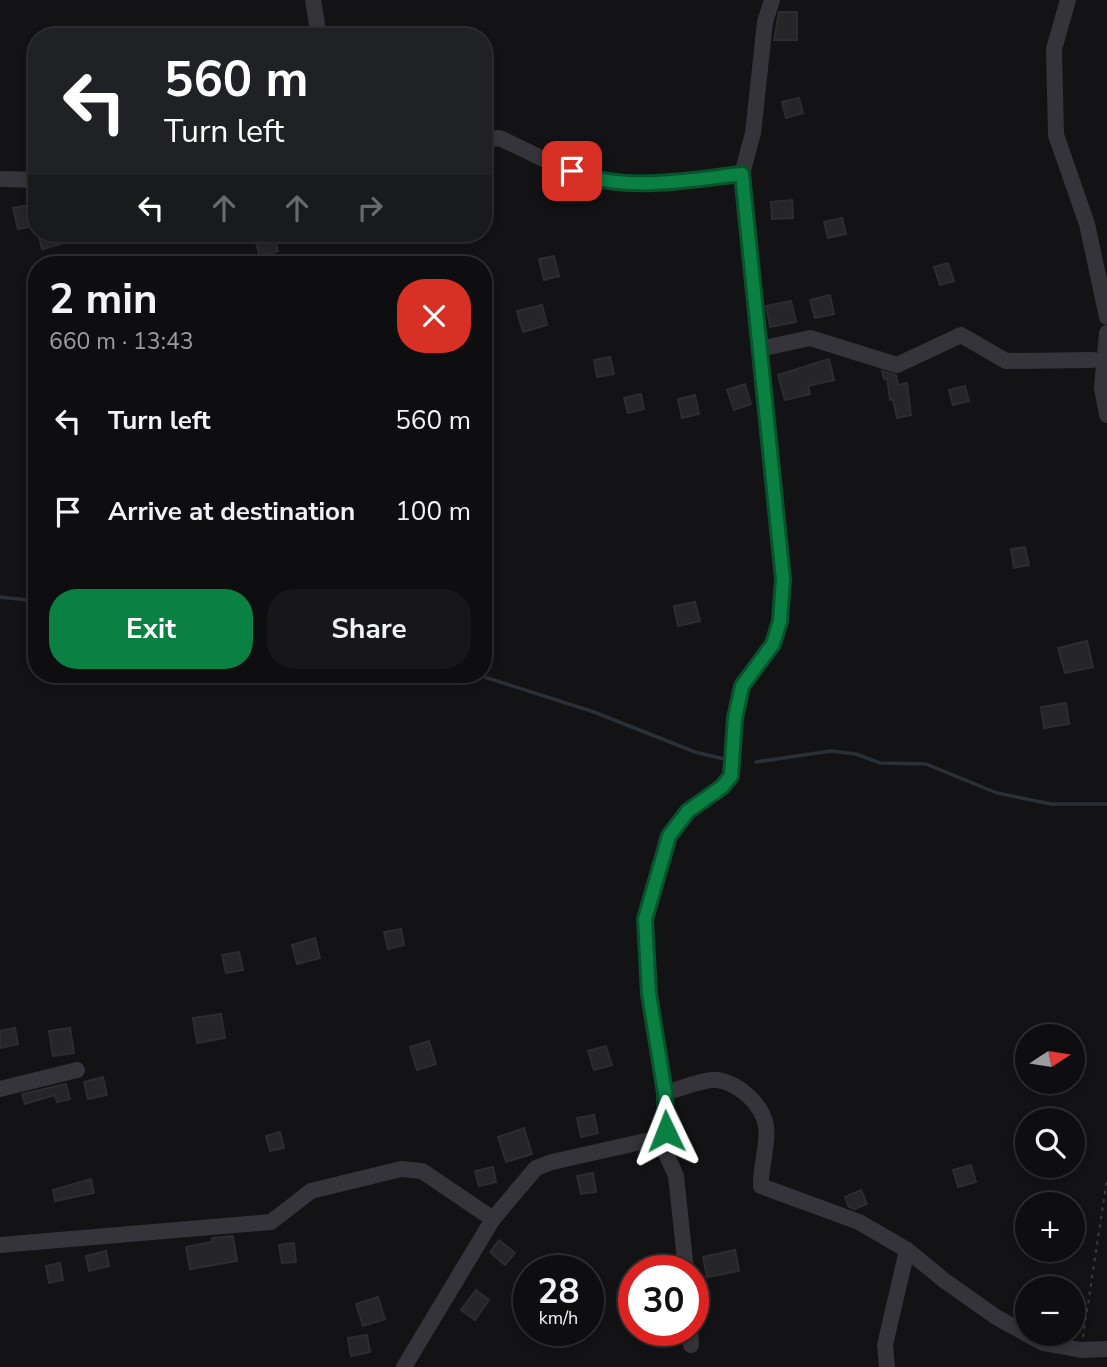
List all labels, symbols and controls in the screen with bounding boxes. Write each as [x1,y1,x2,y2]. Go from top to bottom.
text: 560 m [164,46,308,113]
icon: left [49,56,140,147]
text: Turn left [164,110,284,153]
pin [542,141,602,201]
icon: arrive [553,152,591,190]
icon: left [132,189,170,227]
icon: ahead [205,189,243,227]
icon: ahead [278,189,316,227]
icon: right [351,189,389,227]
text: 2 min [49,271,158,328]
button: close [397,279,471,353]
text: 660 m · 13:43 [49,326,194,357]
icon: left [49,402,87,440]
text: Turn left [108,403,211,438]
text: 560 m [395,403,471,438]
icon: arrive [49,493,87,531]
text: Arrive at destination [108,494,355,529]
text: 100 m [395,494,471,529]
button: Exit [49,589,253,669]
button: Share [267,589,471,669]
north arrow [1015,1024,1085,1094]
map controls [1015,1024,1085,1346]
position arrow [629,1094,703,1168]
button: search [1015,1108,1085,1178]
button: + [1015,1192,1085,1262]
speed limit sign: 30 [618,1255,709,1346]
text: 28 [537,1268,580,1315]
button: − [1015,1276,1085,1346]
text: km/h [539,1306,578,1330]

